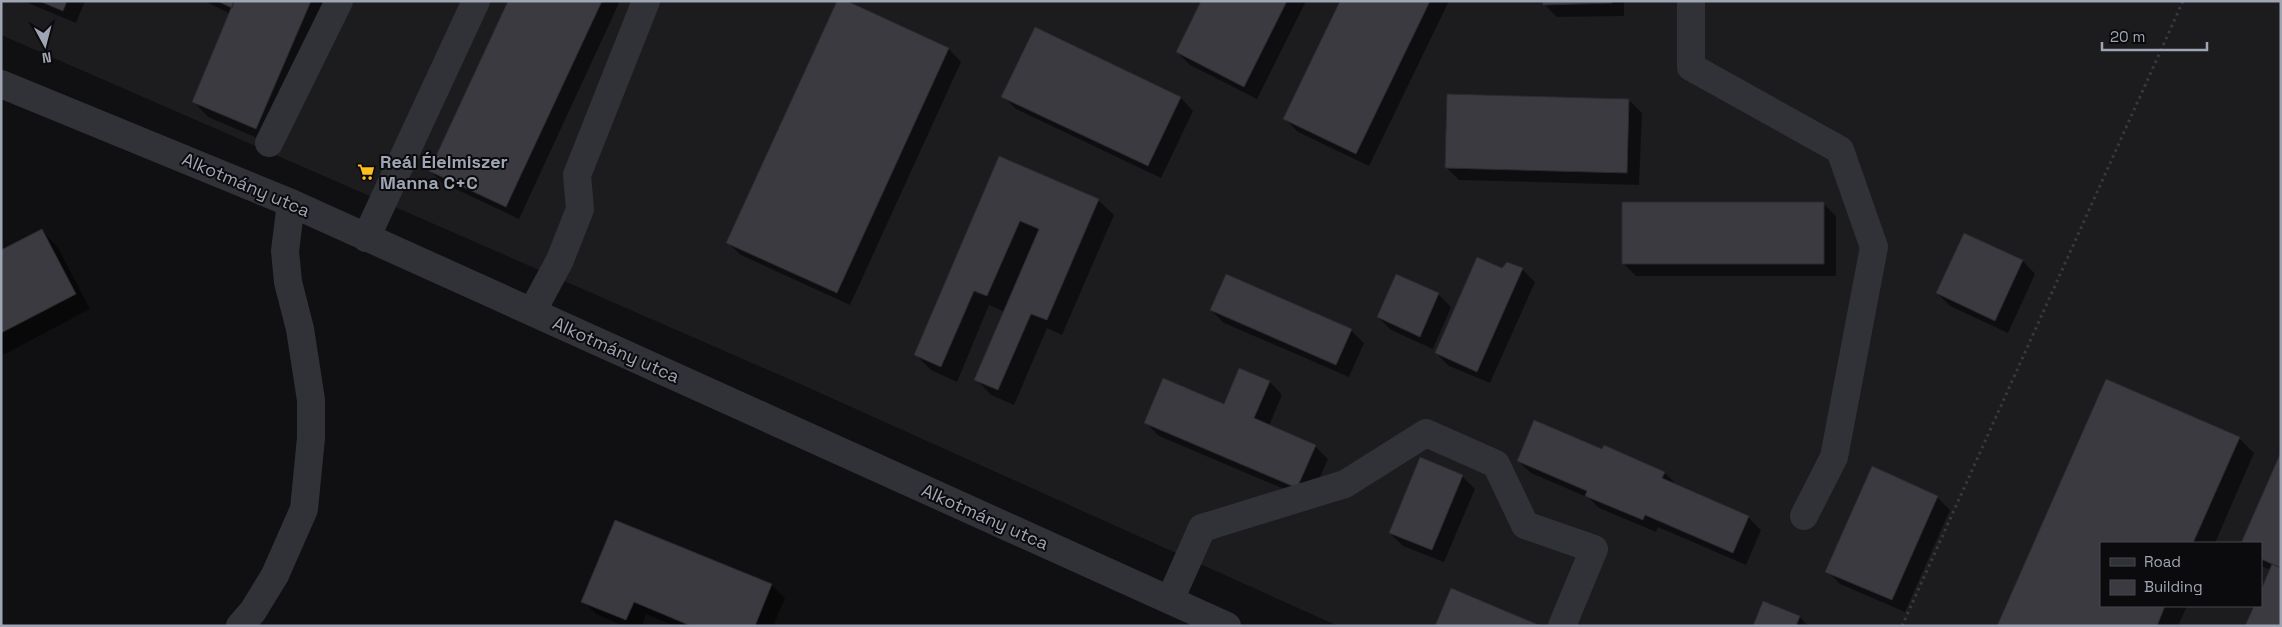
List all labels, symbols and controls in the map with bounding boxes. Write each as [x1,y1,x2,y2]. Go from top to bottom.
north arrow [20,20,70,70]
scale bar [2102,20,2207,52]
text: 20 m [2110,27,2145,46]
text: N [41,48,52,67]
street label: Alkotmány utca [179,147,313,222]
place label: Reál Élelmiszer Manna C+C [380,150,508,194]
supermarket icon: Reál Élelmiszer Manna C+C [356,162,376,182]
street label: Alkotmány utca [549,311,683,388]
street label: Alkotmány utca [918,478,1052,555]
legend [2100,542,2262,607]
text: Road [2144,552,2181,571]
text: Building [2144,577,2203,596]

